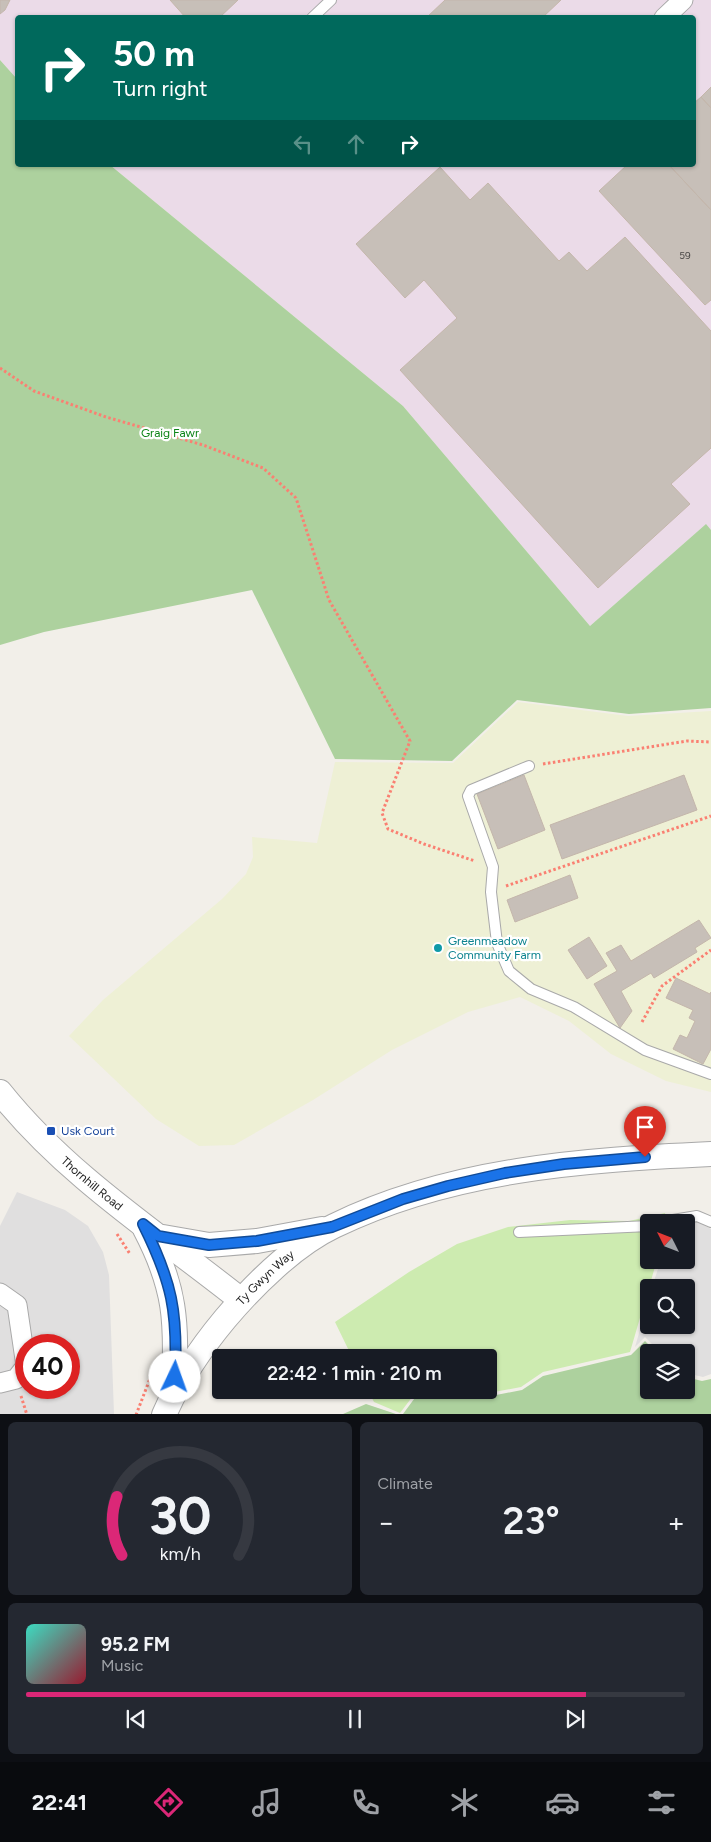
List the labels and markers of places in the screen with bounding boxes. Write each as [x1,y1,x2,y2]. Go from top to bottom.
place label: Greenmeadow Community Farm [448,934,541,962]
marker: Greenmeadow Community Farm [432,942,444,954]
pin [624,1106,666,1157]
place label: Usk Court [61,1124,115,1138]
marker: Usk Court [45,1125,57,1137]

